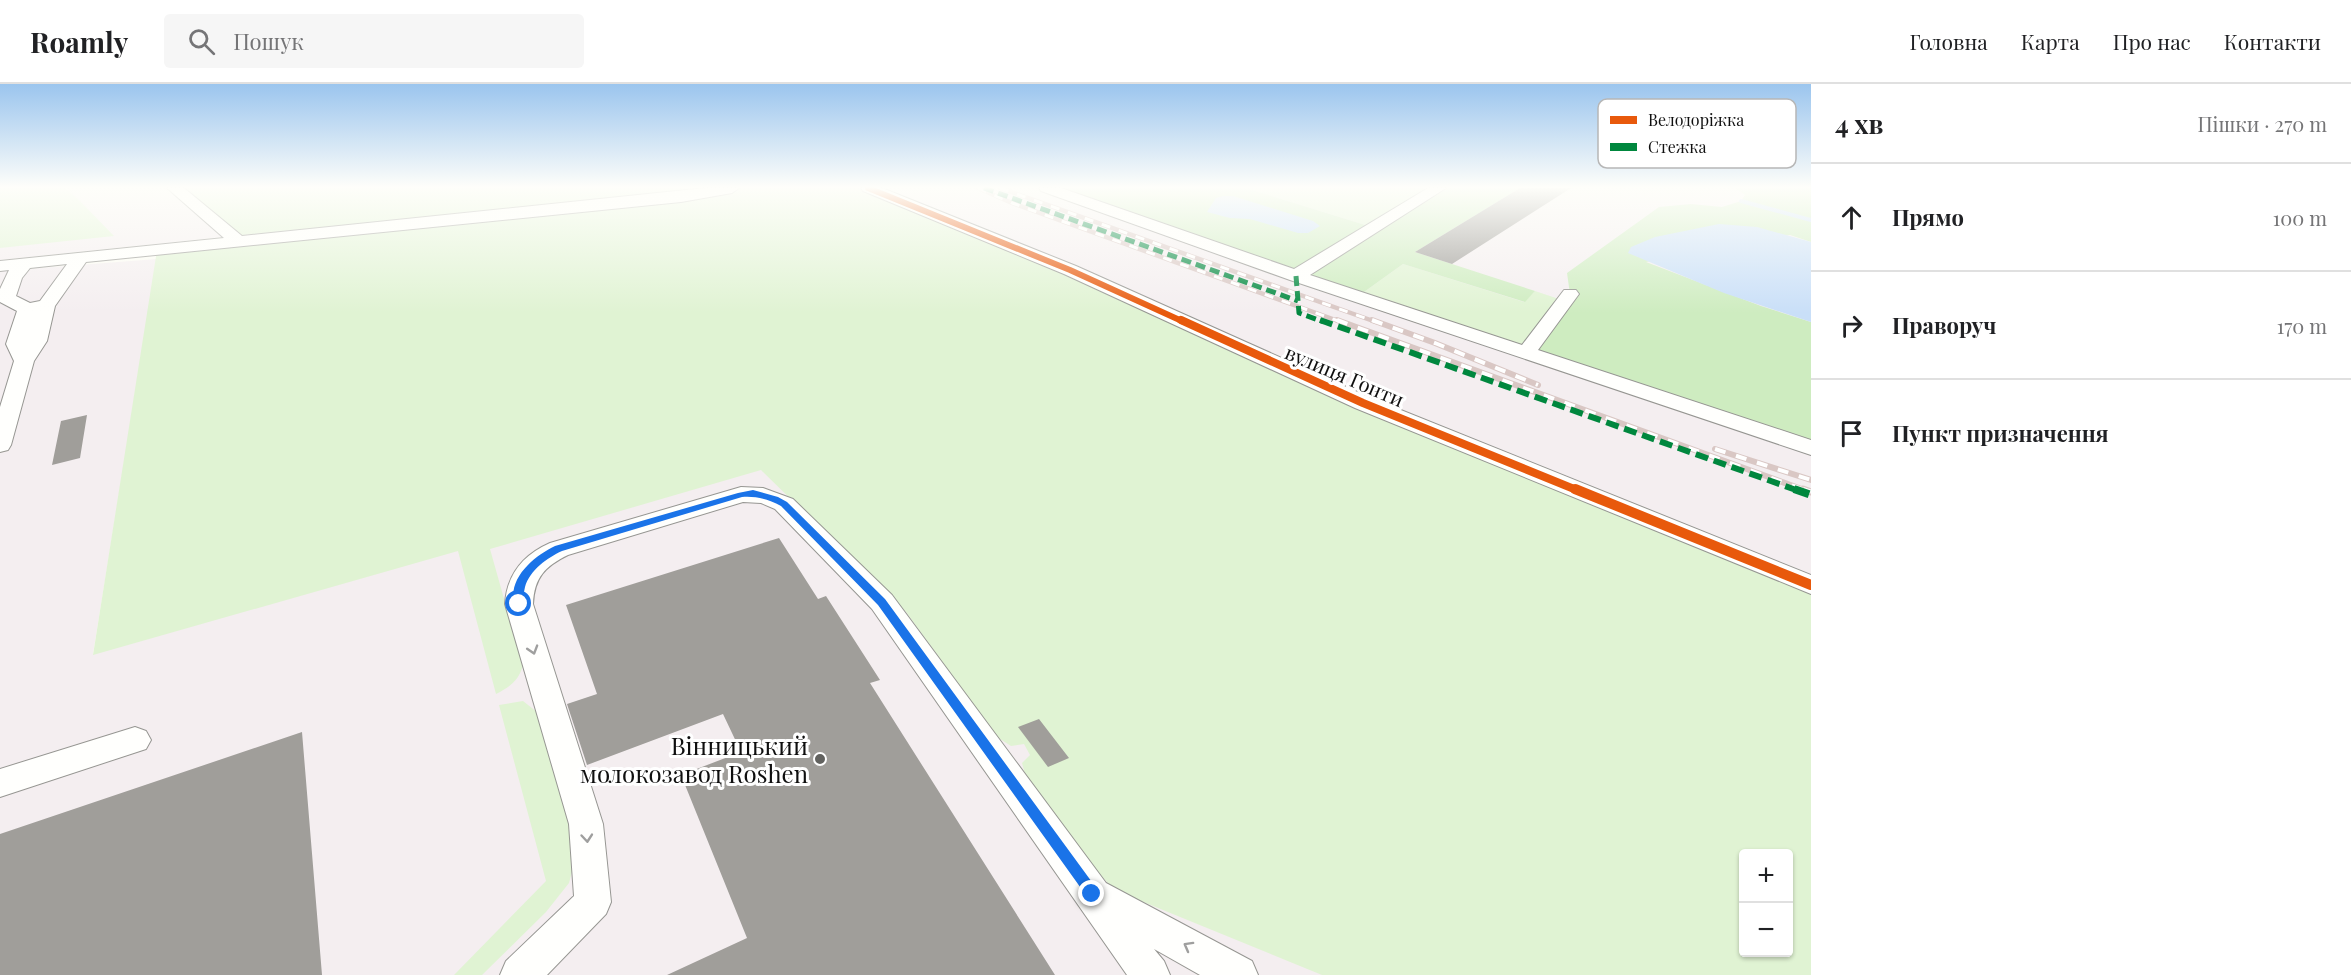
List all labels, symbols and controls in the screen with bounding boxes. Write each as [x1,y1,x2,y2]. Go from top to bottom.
search box [164,14,584,68]
text: Roamly [30,23,128,60]
icon: search [185,25,218,58]
text: Пошук [233,26,304,56]
text: Головна [1909,27,1988,55]
text: Карта [2021,27,2080,55]
text: Про нас [2113,27,2191,55]
text: Контакти [2224,27,2321,55]
legend [1598,99,1796,168]
text: 4 хв [1835,106,1883,141]
text: Велодоріжка [1648,109,1744,130]
text: Пішки · 270 m [2197,110,2327,137]
text: Стежка [1648,136,1706,157]
icon: ahead [1835,201,1868,234]
text: Прямо [1892,202,1964,232]
text: 100 m [2273,204,2327,231]
icon: right [1835,309,1868,342]
text: Праворуч [1892,310,1996,340]
text: 170 m [2277,312,2327,339]
street label: вулиця Гонти [1281,338,1409,412]
icon: arrive [1835,417,1868,450]
text: Пункт призначення [1892,418,2109,448]
route start [505,590,531,616]
one-way arrow [526,645,538,655]
place label: Вінницький молокозавод Roshen [580,729,808,789]
marker: Вінницький молокозавод Roshen [813,752,827,766]
one-way arrow [580,833,593,842]
map controls [1739,849,1793,957]
button: + [1739,849,1793,903]
route end [1078,880,1104,906]
button: − [1739,903,1793,957]
one-way arrow [1183,942,1194,953]

